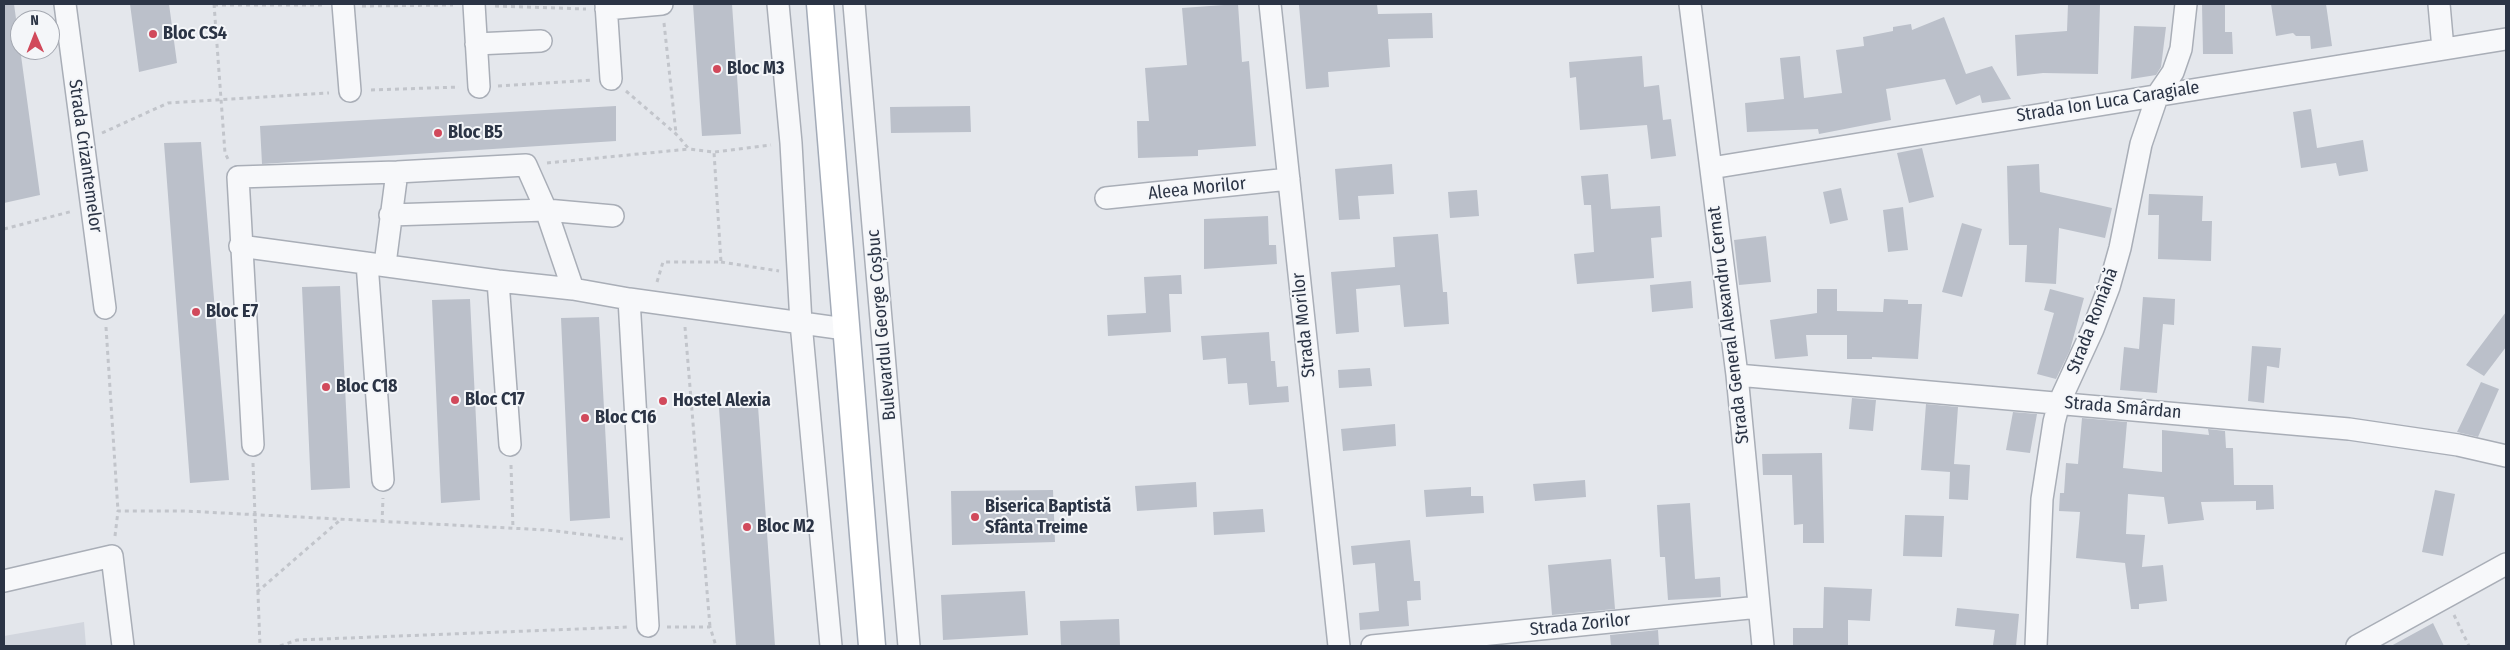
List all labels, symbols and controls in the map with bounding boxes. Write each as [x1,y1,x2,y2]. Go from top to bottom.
north arrow [10,10,60,60]
text: N [30,12,39,29]
place label: Bloc CS4 [163,23,227,45]
marker: Bloc CS4 [147,28,159,40]
place label: Bloc M3 [727,58,785,80]
marker: Bloc M3 [711,63,723,75]
street label: Strada Ion Luca Caragiale [2015,77,2201,127]
street label: Strada Crizantemelor [64,78,106,234]
place label: Bloc B5 [448,122,503,144]
marker: Bloc B5 [432,127,444,139]
street label: Aleea Morilor [1147,173,1247,205]
street label: Strada General Alexandru Cernat [1704,205,1754,445]
street label: Bulevardul George Coșbuc [863,229,901,421]
street label: Strada Română [2063,265,2123,377]
street label: Strada Morilor [1288,271,1320,379]
place label: Bloc E7 [206,301,258,323]
marker: Bloc E7 [190,306,202,318]
place label: Bloc C18 [336,376,398,398]
marker: Bloc C18 [320,381,332,393]
place label: Bloc C17 [465,389,525,411]
place label: Hostel Alexia [673,390,771,412]
street label: Strada Smârdan [2064,392,2182,424]
marker: Bloc C17 [449,394,461,406]
marker: Hostel Alexia [657,395,669,407]
place label: Bloc C16 [595,407,657,429]
marker: Bloc C16 [579,412,591,424]
place label: Biserica Baptistă Sfânta Treime [985,496,1111,538]
marker: Biserica Baptistă Sfânta Treime [969,511,981,523]
place label: Bloc M2 [757,516,814,538]
marker: Bloc M2 [741,521,753,533]
street label: Strada Zorilor [1529,609,1631,641]

